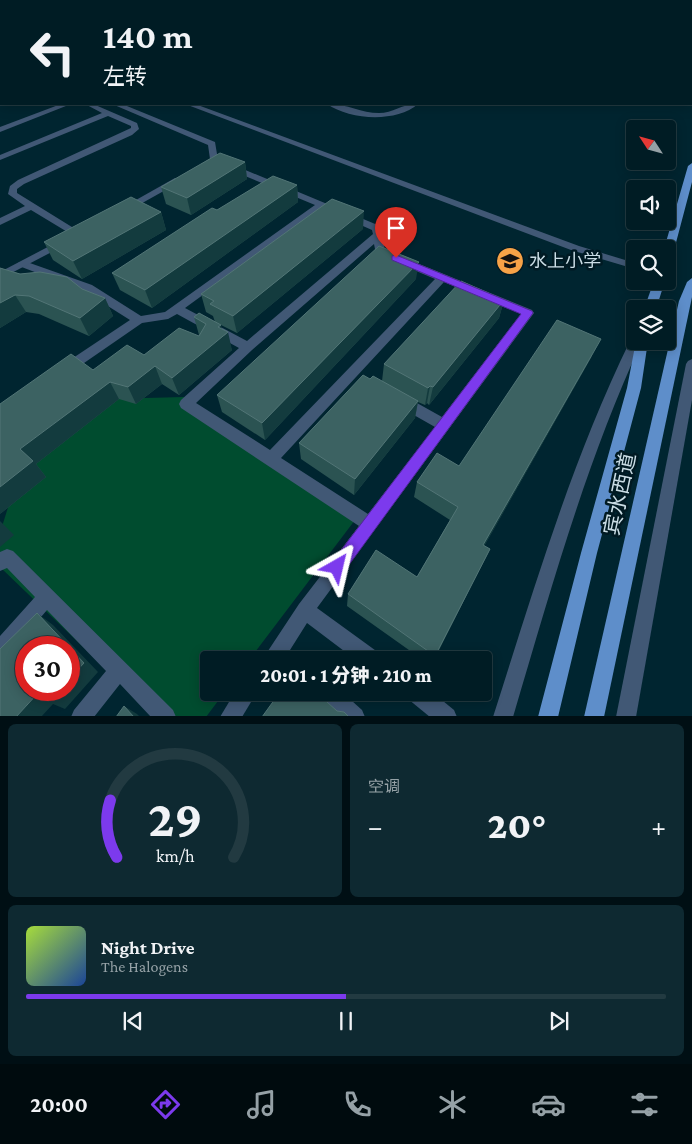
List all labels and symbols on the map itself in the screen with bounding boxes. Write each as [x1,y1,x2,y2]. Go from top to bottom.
north arrow [626,120,676,170]
pin [375,207,417,258]
school or university icon: 水上小学 [495,246,525,276]
place label: 水上小学 [529,251,601,271]
street label: 宾水西道 [600,450,640,538]
position arrow [310,540,362,592]
speed limit sign: 30 [15,636,80,701]

